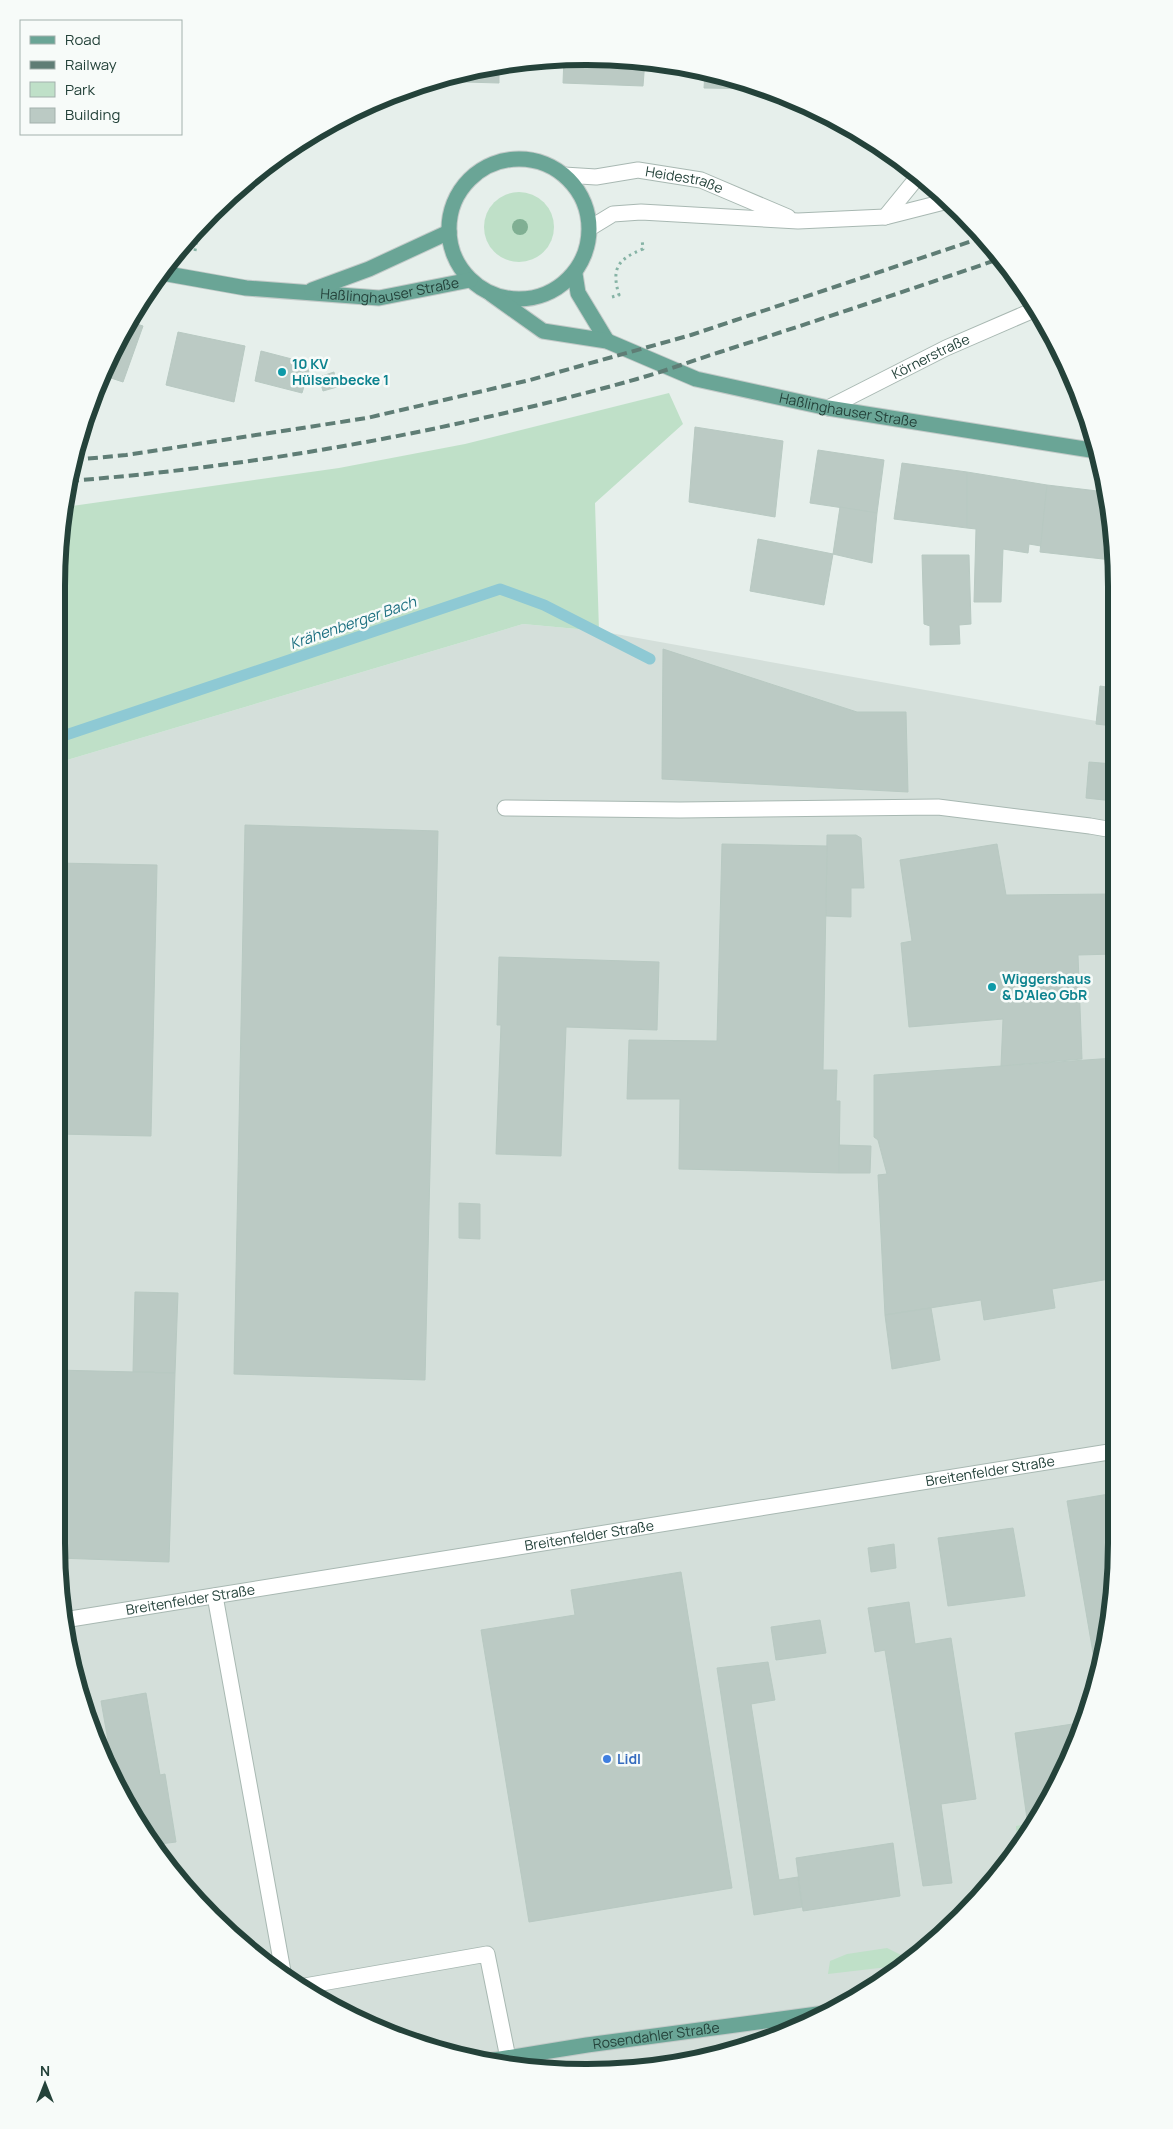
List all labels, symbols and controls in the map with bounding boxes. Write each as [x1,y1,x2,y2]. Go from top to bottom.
legend [20,20,182,135]
text: Road [65,29,101,50]
text: Railway [65,54,117,75]
text: Park [65,79,95,100]
text: Building [65,104,120,125]
street label: Heidestraße [644,161,726,197]
street label: Haßlinghauser Straße [320,272,461,307]
street label: Körnerstraße [888,329,972,383]
place label: 10 KV Hülsenbecke 1 [292,354,389,389]
marker: 10 KV Hülsenbecke 1 [276,366,288,378]
street label: Haßlinghauser Straße [778,388,919,431]
water label: Krähenberger Bach [287,591,420,654]
place label: Wiggershaus & D'Aleo GbR [1002,969,1091,1004]
marker: Wiggershaus & D'Aleo GbR [986,981,998,993]
street label: Breitenfelder Straße [924,1451,1056,1490]
street label: Breitenfelder Straße [523,1515,655,1555]
street label: Breitenfelder Straße [124,1579,256,1619]
place label: Lidl [617,1749,641,1768]
marker: Lidl [601,1753,613,1765]
street label: Rosendahler Straße [591,2017,721,2053]
north arrow [20,2059,70,2109]
text: N [40,2061,50,2080]

